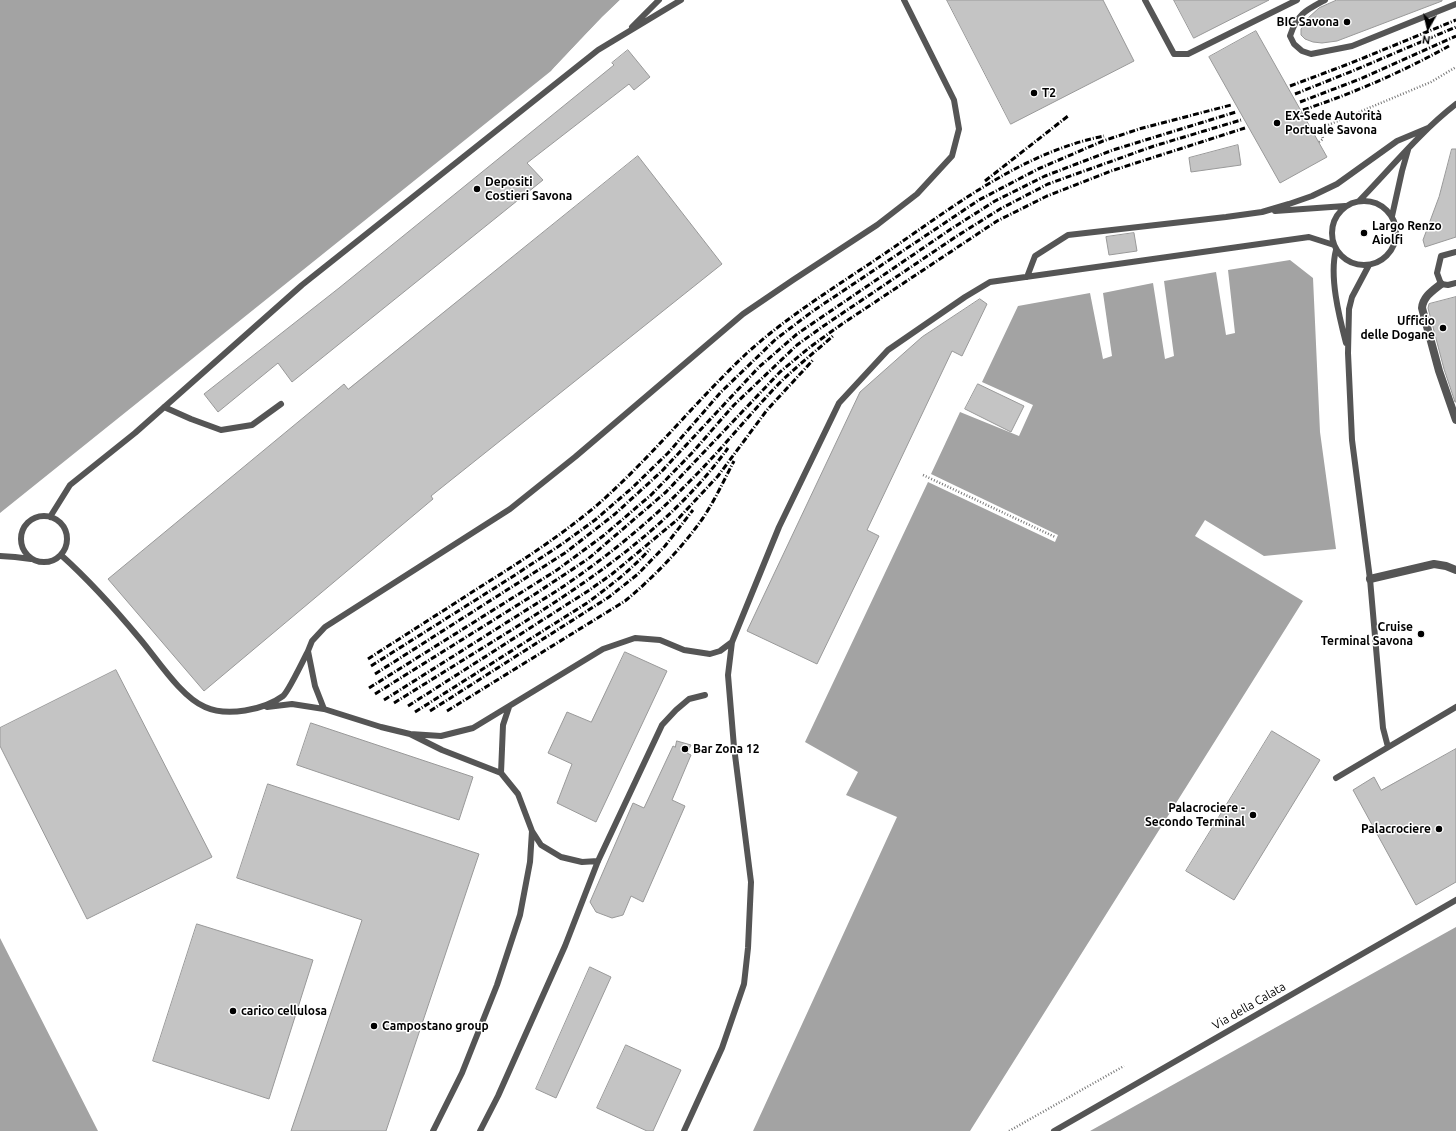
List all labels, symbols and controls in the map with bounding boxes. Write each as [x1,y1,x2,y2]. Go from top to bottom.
north arrow [1408,8,1448,48]
place label: BIC Savona [1277,15,1339,29]
marker: BIC Savona [1342,17,1352,27]
text: N [1421,33,1431,46]
place label: T2 [1042,86,1056,100]
marker: T2 [1029,88,1039,98]
place label: EX-Sede Autorità Portuale Savona [1285,109,1382,137]
marker: EX-Sede Autorità Portuale Savona [1272,118,1282,128]
place label: Depositi Costieri Savona [485,175,572,203]
marker: Depositi Costieri Savona [472,184,482,194]
place label: Largo Renzo Aiolfi [1372,219,1442,247]
marker: Largo Renzo Aiolfi [1359,228,1369,238]
place label: Ufficio delle Dogane [1360,314,1435,342]
marker: Ufficio delle Dogane [1438,323,1448,333]
place label: Cruise Terminal Savona [1321,620,1413,648]
marker: Cruise Terminal Savona [1416,629,1426,639]
place label: Bar Zona 12 [693,742,759,756]
marker: Bar Zona 12 [680,744,690,754]
place label: Palacrociere - Secondo Terminal [1145,801,1245,829]
marker: Palacrociere - Secondo Terminal [1248,810,1258,820]
place label: Palacrociere [1361,822,1431,836]
marker: Palacrociere [1434,824,1444,834]
street label: Via della Calata [1210,979,1288,1033]
place label: carico cellulosa [241,1004,327,1018]
marker: carico cellulosa [228,1006,238,1016]
place label: Campostano group [382,1019,489,1033]
marker: Campostano group [369,1021,379,1031]

